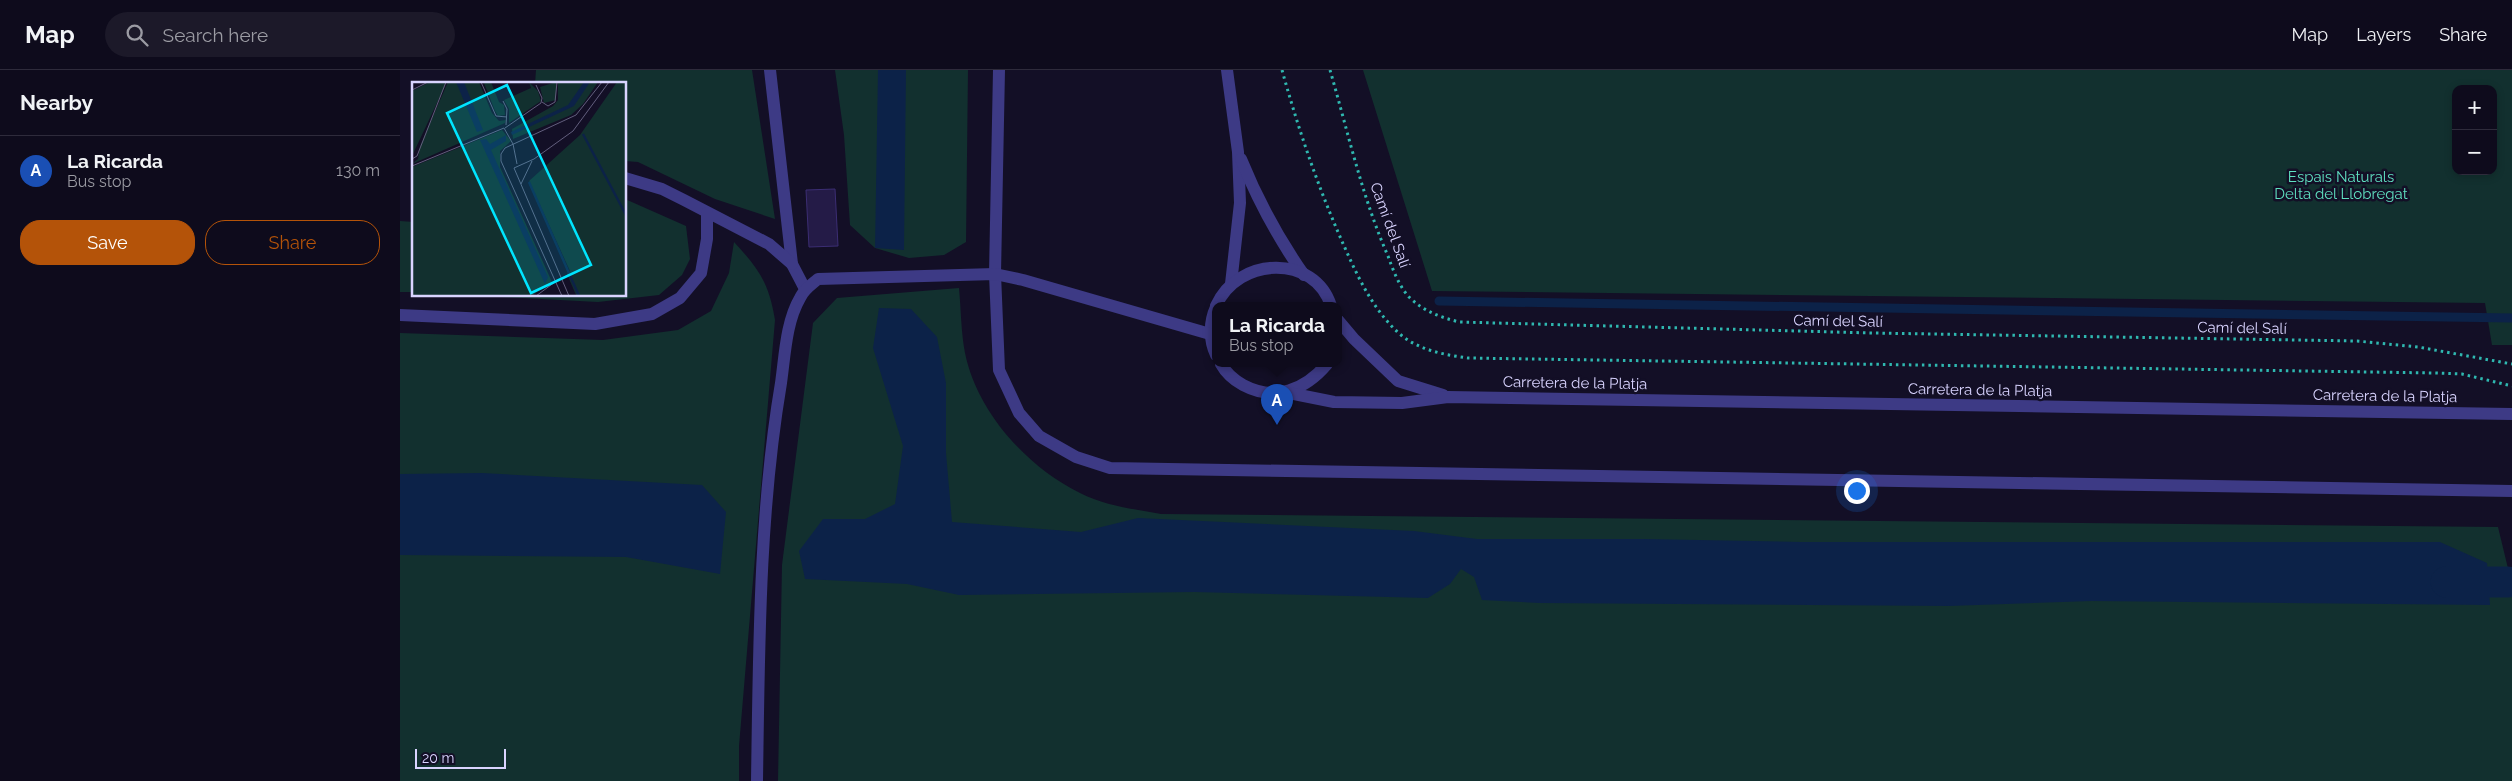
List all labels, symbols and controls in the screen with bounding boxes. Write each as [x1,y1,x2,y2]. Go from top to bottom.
search box [105,12,455,57]
text: Map [25,20,75,49]
icon: search [123,21,151,49]
text: Search here [163,24,268,46]
text: Map [2292,24,2328,45]
text: Layers [2356,24,2411,45]
text: Share [2439,24,2487,45]
inset map [412,82,626,296]
map controls [2452,85,2497,175]
button: + [2452,85,2497,130]
text: Nearby [20,90,93,115]
button: − [2452,130,2497,175]
text: La Ricarda [67,150,163,172]
text: A [31,161,41,180]
text: 130 m [336,161,380,180]
park label: Espais Naturals Delta del Llobregat [2274,168,2408,203]
text: Bus stop [67,172,131,191]
street label: Camí del Salí [1366,180,1414,271]
button: Save [20,220,195,265]
button: Share [205,220,380,265]
popup [1212,302,1342,367]
street label: Camí del Salí [1793,311,1884,331]
text: La Ricarda [1229,314,1325,336]
street label: Camí del Salí [2197,318,2288,338]
text: Bus stop [1229,336,1293,355]
street label: Carretera de la Platja [1503,373,1647,393]
street label: Carretera de la Platja [1908,380,2052,400]
pin: A [1261,384,1293,425]
street label: Carretera de la Platja [2313,386,2457,406]
your location [1844,478,1870,504]
scale bar [415,746,506,769]
text: 20 m [422,750,454,766]

